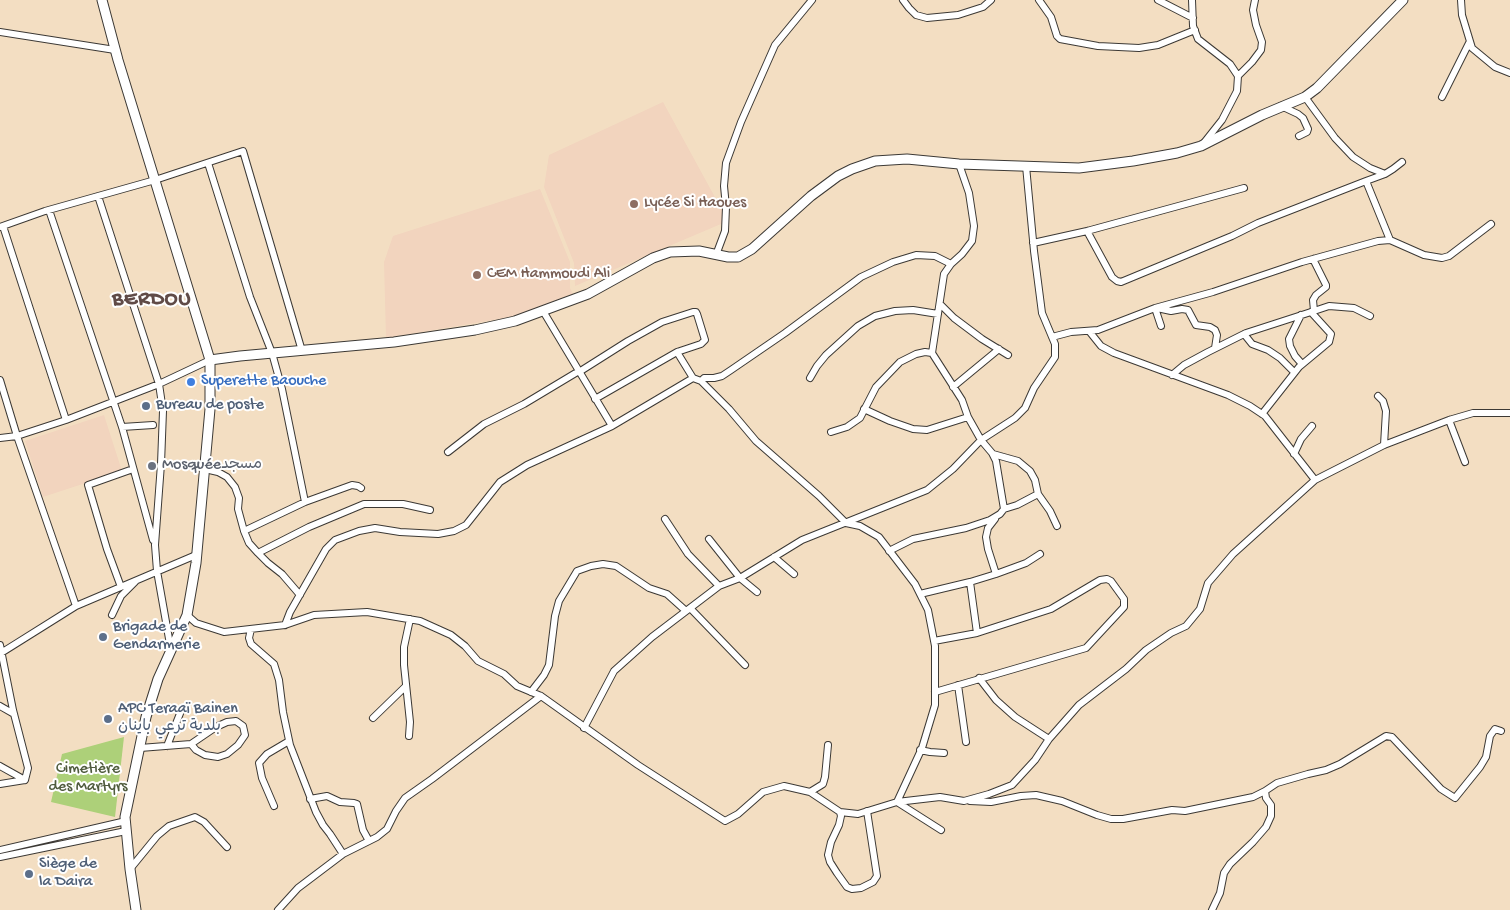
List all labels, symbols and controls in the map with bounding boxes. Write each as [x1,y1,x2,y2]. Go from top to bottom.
place label: Lycée Si Haoues [644,194,746,214]
marker: Lycée Si Haoues [628,198,640,210]
place label: CEM Hammoudi Ali [487,265,610,285]
marker: CEM Hammoudi Ali [471,269,483,281]
district label: BERDOU [112,288,192,314]
place label: Superette Baouche [201,372,326,392]
marker: Superette Baouche [185,376,197,388]
place label: Bureau de poste [156,396,264,416]
marker: Bureau de poste [140,400,152,412]
place label: Mosquéeمسجد [162,456,262,476]
marker: Mosquéeمسجد [146,460,158,472]
place label: Brigade de Gendarmerie [113,618,200,656]
marker: Brigade de Gendarmerie [97,631,109,643]
place label: APC Teraaï Bainen بلدية ترعي باينان [118,700,238,738]
marker: APC Teraaï Bainen بلدية ترعي باينان [102,713,114,725]
park label: Cimetière des Martyrs [49,760,127,798]
place label: Siège de la Daira [39,855,97,893]
marker: Siège de la Daira [23,868,35,880]

